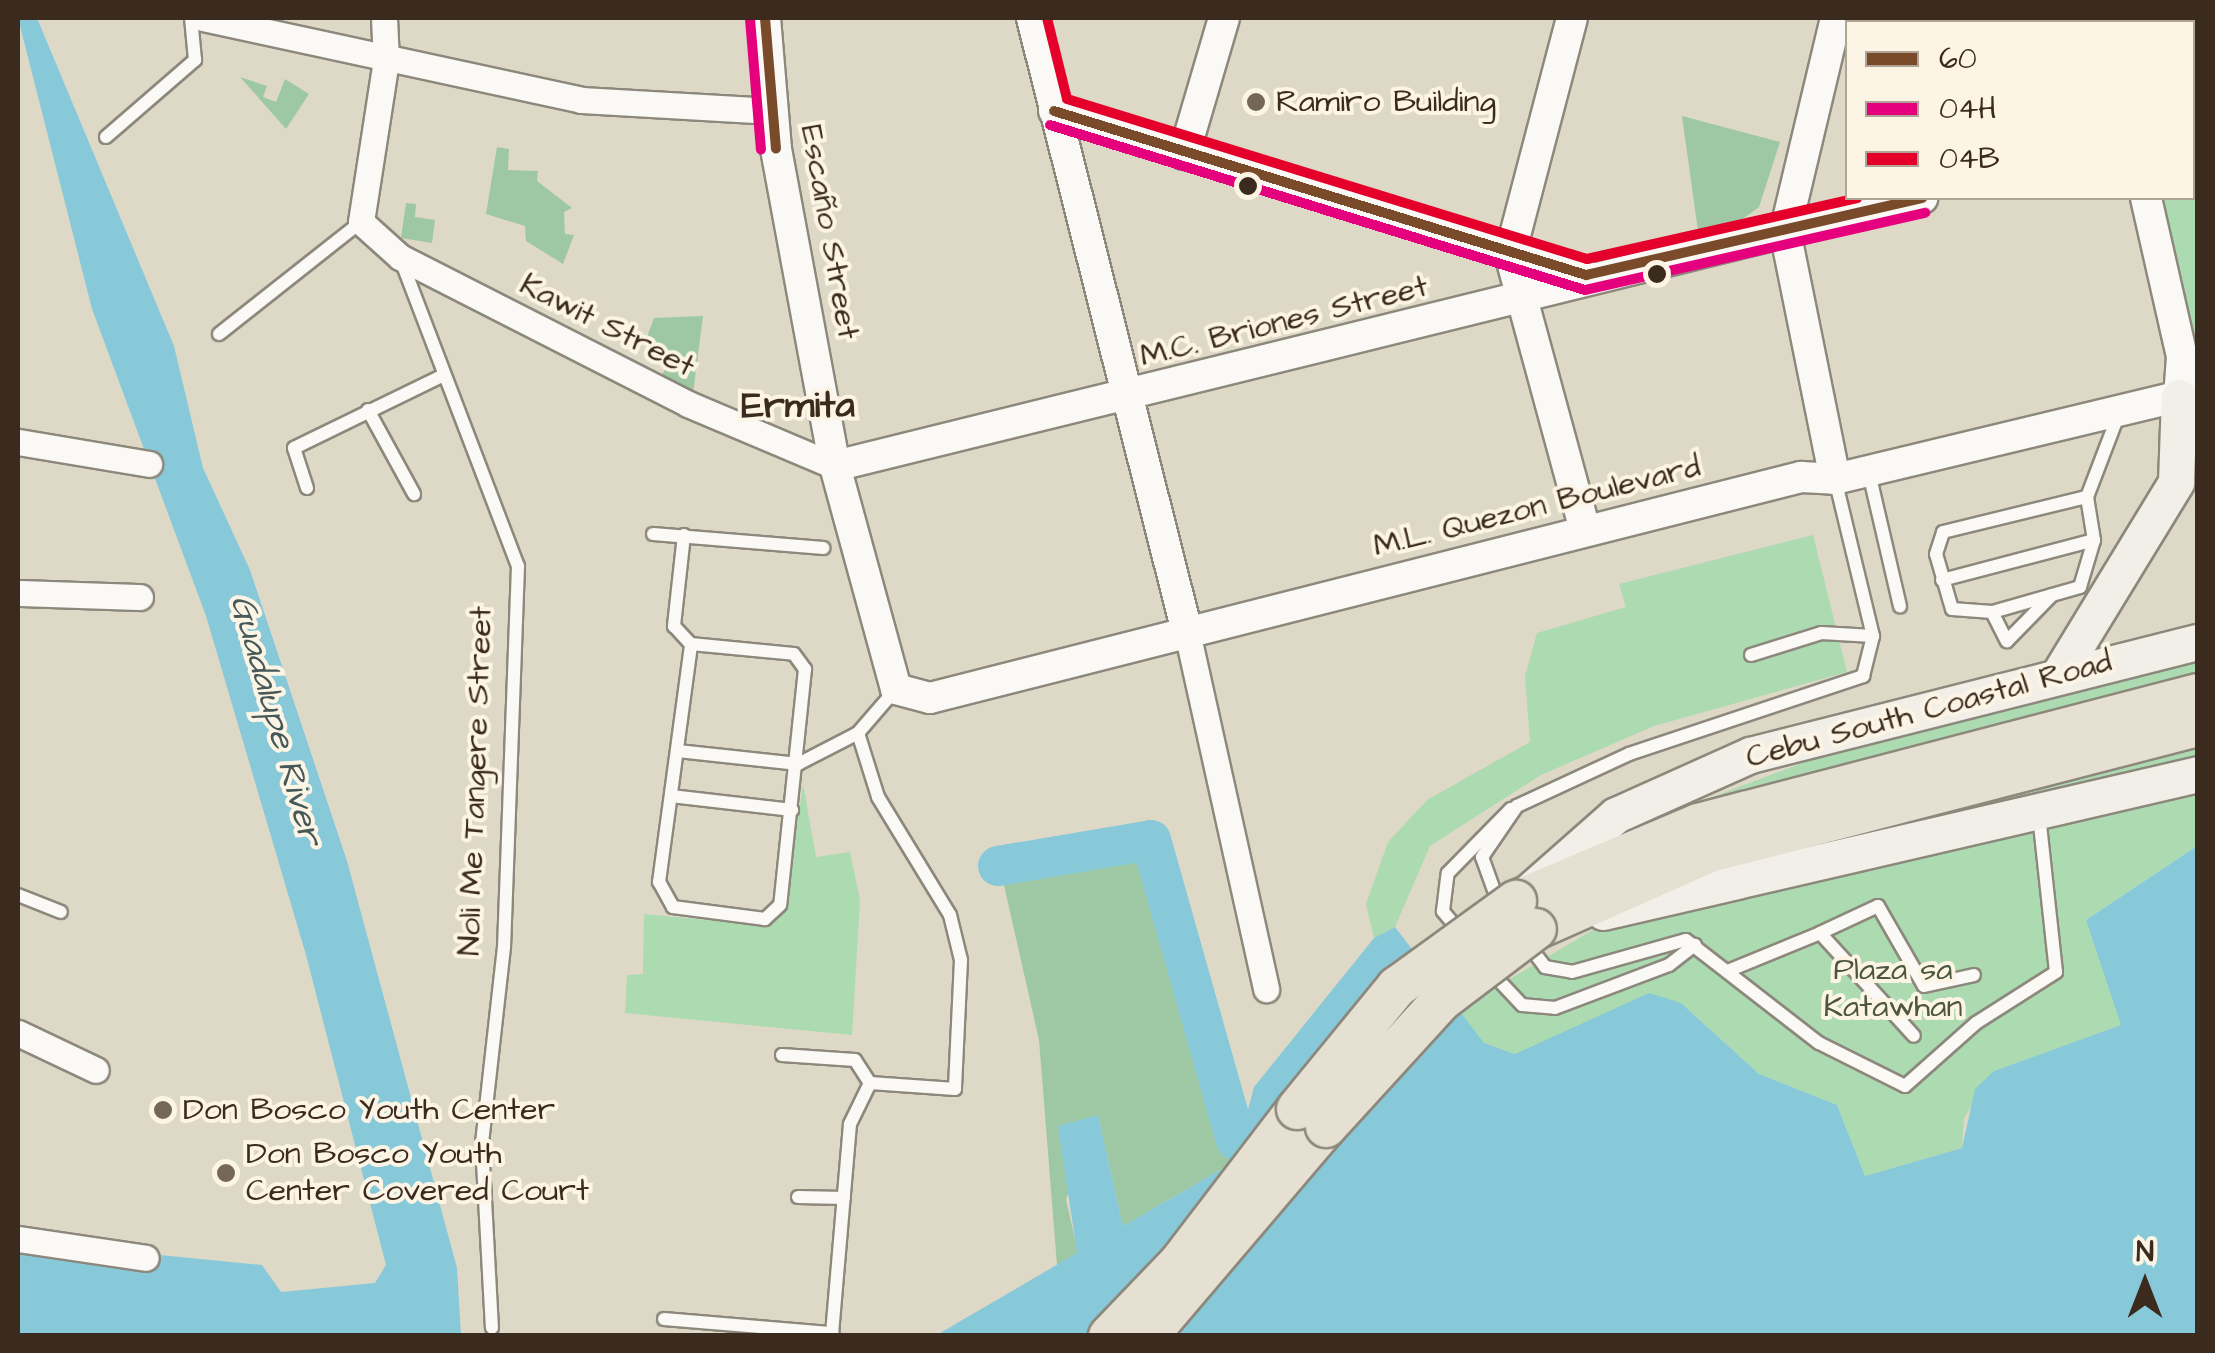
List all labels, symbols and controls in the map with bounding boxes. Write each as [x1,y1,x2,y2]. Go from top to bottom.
legend [1845,20,2195,200]
text: 60 [1939,38,1977,80]
place label: Ramiro Building [1276,83,1496,121]
text: 04H [1939,88,1997,130]
marker: Ramiro Building [1245,91,1267,113]
street label: Escaño Street [791,122,867,342]
text: 04B [1939,138,2000,180]
unlabelled marker [1238,176,1258,196]
unlabelled marker [1647,264,1667,284]
street label: Kawit Street [513,266,701,386]
street label: M.C. Briones Street [1136,268,1432,376]
district label: Ermita [741,384,855,430]
street label: M.L. Quezon Boulevard [1369,448,1705,566]
water label: Guadalupe River [220,590,332,850]
street label: Noli Me Tangere Street [451,605,501,957]
street label: Cebu South Coastal Road [1742,643,2116,777]
park label: Plaza sa Katawhan [1824,952,1962,1027]
place label: Don Bosco Youth Center [183,1091,555,1129]
marker: Don Bosco Youth Center [152,1099,174,1121]
place label: Don Bosco Youth Center Covered Court [246,1136,589,1211]
marker: Don Bosco Youth Center Covered Court [215,1162,237,1184]
north arrow [2095,1233,2195,1333]
text: N [2136,1233,2154,1272]

